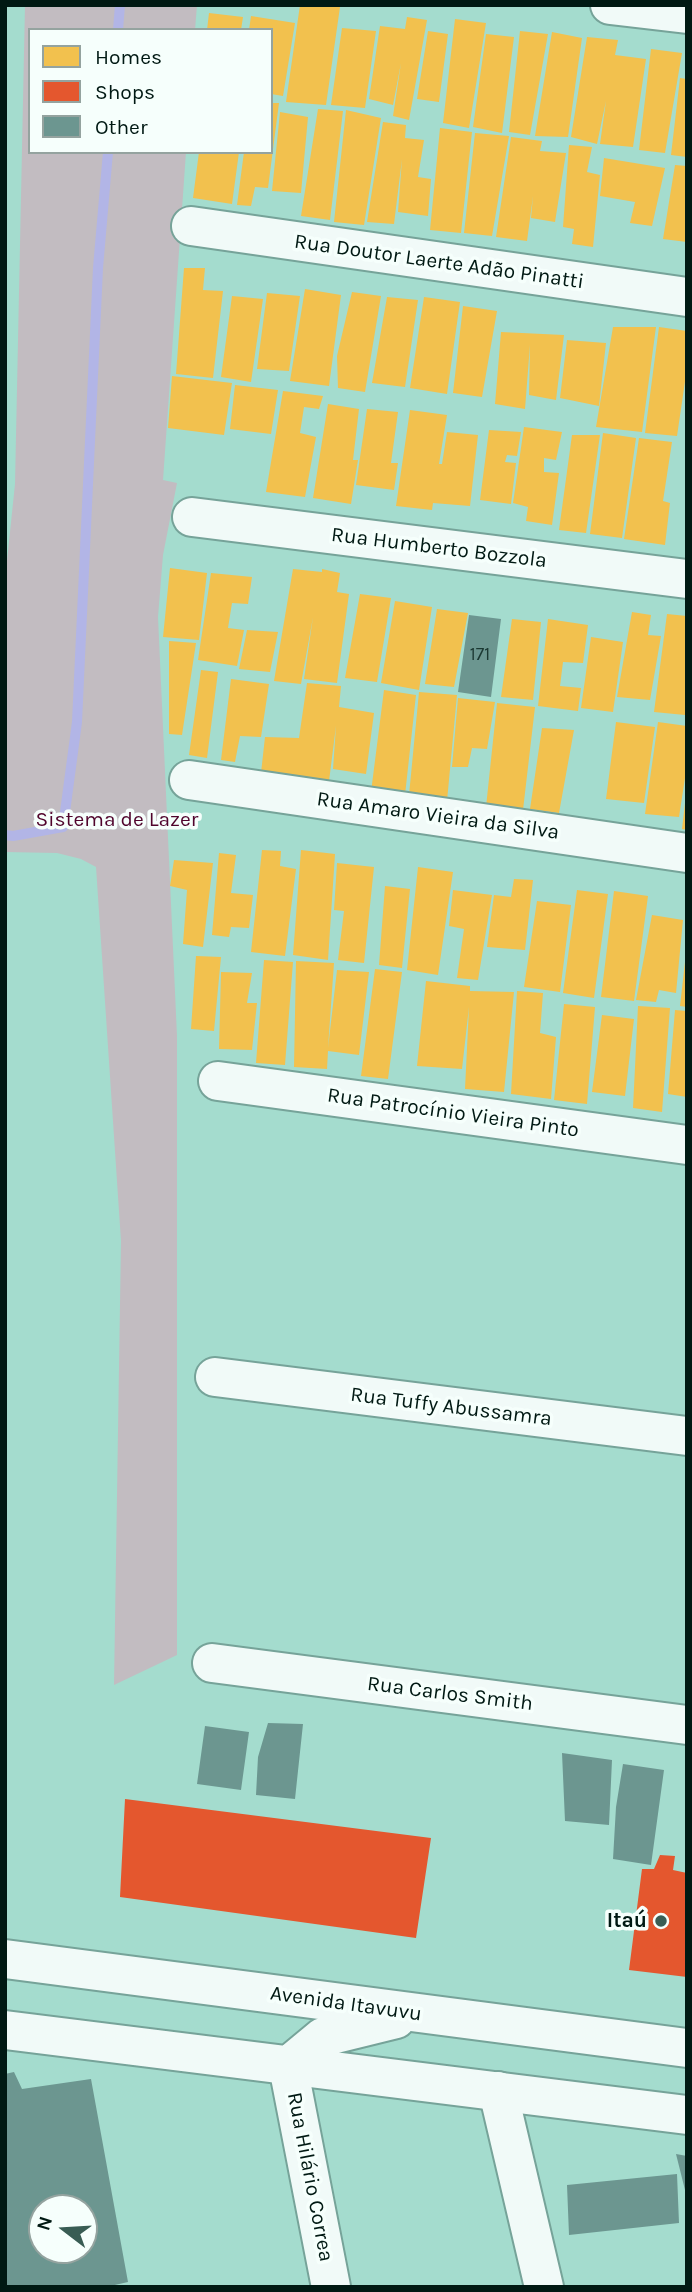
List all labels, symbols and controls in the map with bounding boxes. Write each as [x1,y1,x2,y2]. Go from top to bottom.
legend [28,28,273,154]
text: Homes [95,45,162,69]
text: Shops [95,80,155,104]
text: Other [95,115,148,139]
street label: Rua Doutor Laerte Adão Pinatti [293,229,585,295]
street label: Rua Humberto Bozzola [330,522,548,574]
house number: 171 [470,644,490,666]
street label: Rua Amaro Vieira da Silva [315,786,561,846]
park label: Sistema de Lazer [36,807,198,833]
street label: Rua Patrocínio Vieira Pinto [326,1083,580,1143]
street label: Rua Tuffy Abussamra [349,1382,553,1432]
street label: Rua Carlos Smith [366,1671,534,1717]
place label: Itaú [607,1908,647,1934]
marker: Itaú [653,1913,669,1929]
street label: Avenida Itavuvu [269,1981,423,2027]
street label: Rua Hilário Correa [281,2090,339,2264]
north arrow [28,2194,98,2264]
text: N [32,2214,57,2233]

